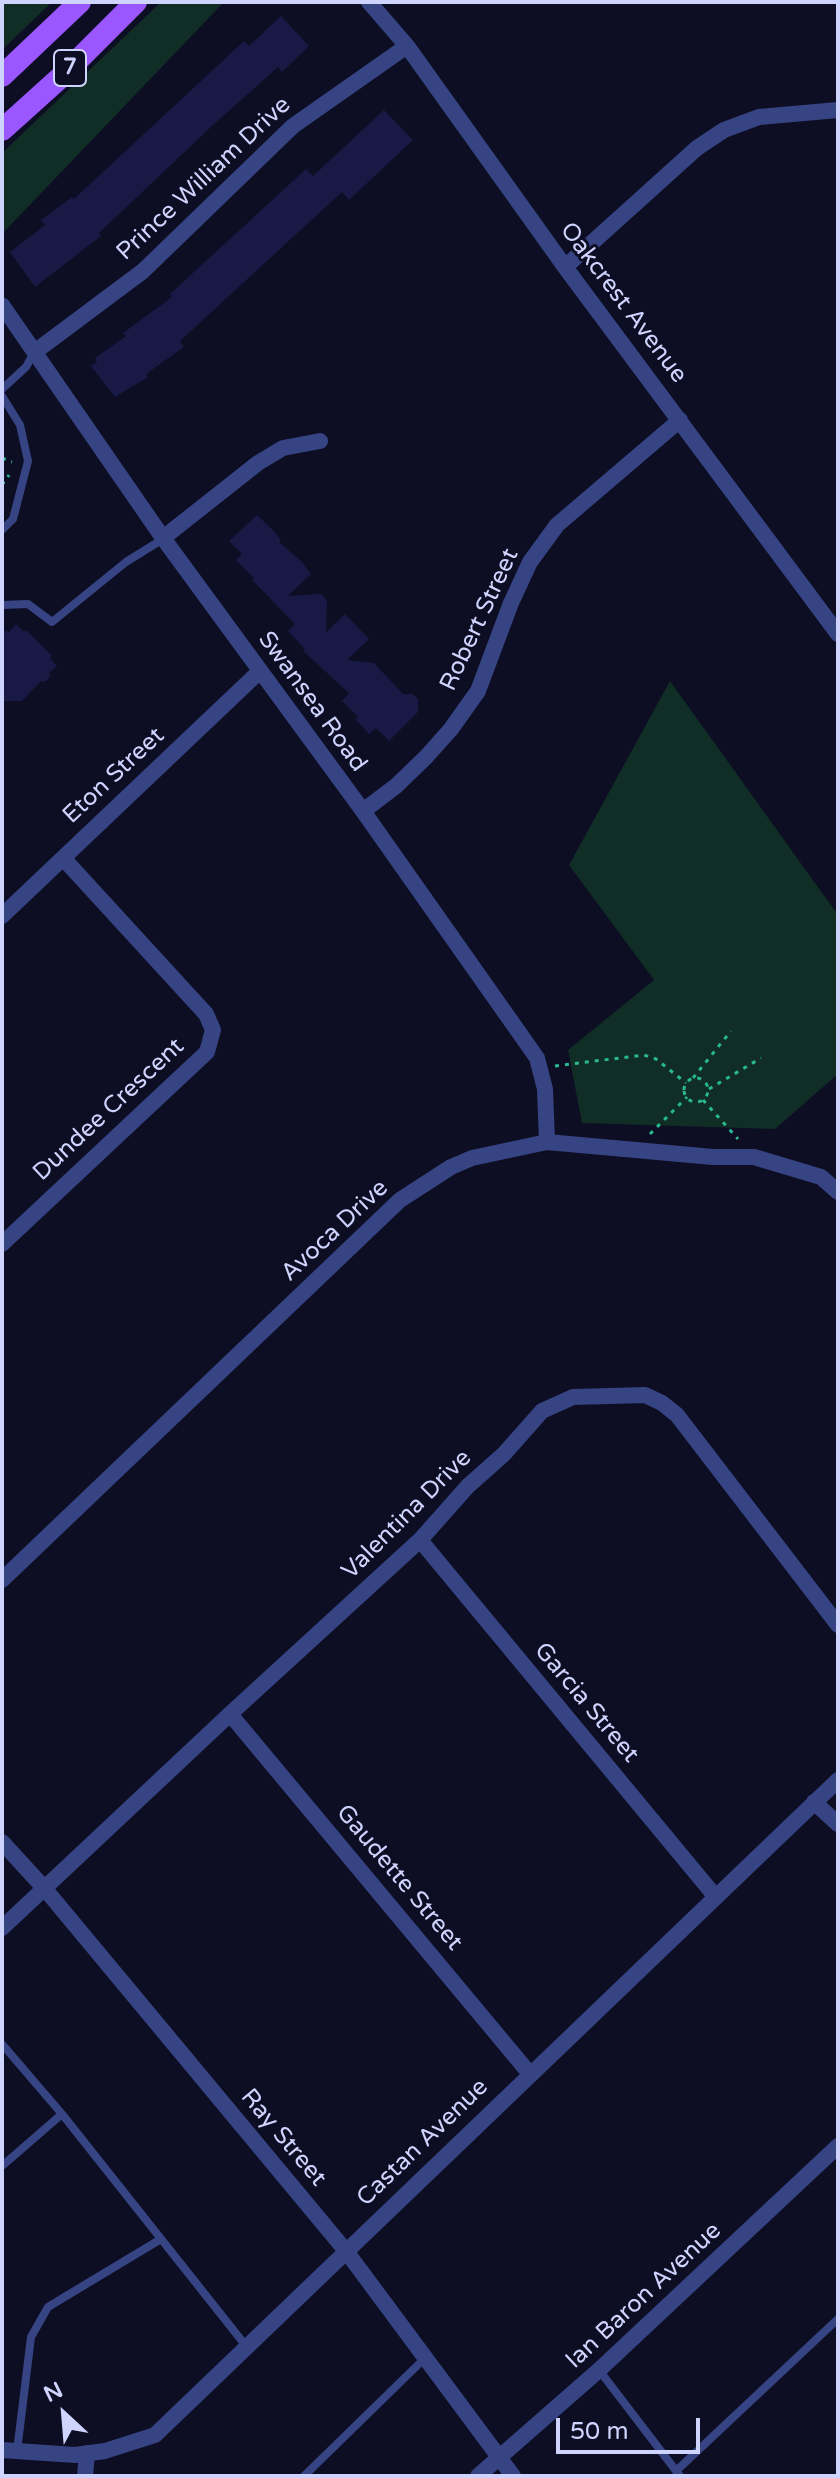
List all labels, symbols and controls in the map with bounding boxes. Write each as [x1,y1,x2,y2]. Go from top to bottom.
road number: 7 [54,50,86,86]
street label: Prince William Drive [111,91,297,267]
street label: Oakcrest Avenue [553,217,693,389]
street label: Robert Street [434,544,526,696]
street label: Swansea Road [252,626,372,778]
street label: Eton Street [57,722,171,830]
street label: Dundee Crescent [28,1033,190,1187]
street label: Avoca Drive [276,1174,394,1288]
street label: Valentina Drive [336,1444,478,1586]
street label: Garcia Street [528,1637,644,1769]
street label: Gaudette Street [330,1799,468,1957]
street label: Castan Avenue [351,2073,495,2213]
street label: Ray Street [234,2084,332,2192]
street label: Ian Baron Avenue [561,2217,727,2375]
north arrow [24,2374,104,2454]
text: N [40,2377,67,2408]
scale bar [560,2402,704,2452]
text: 50 m [570,2417,628,2446]

